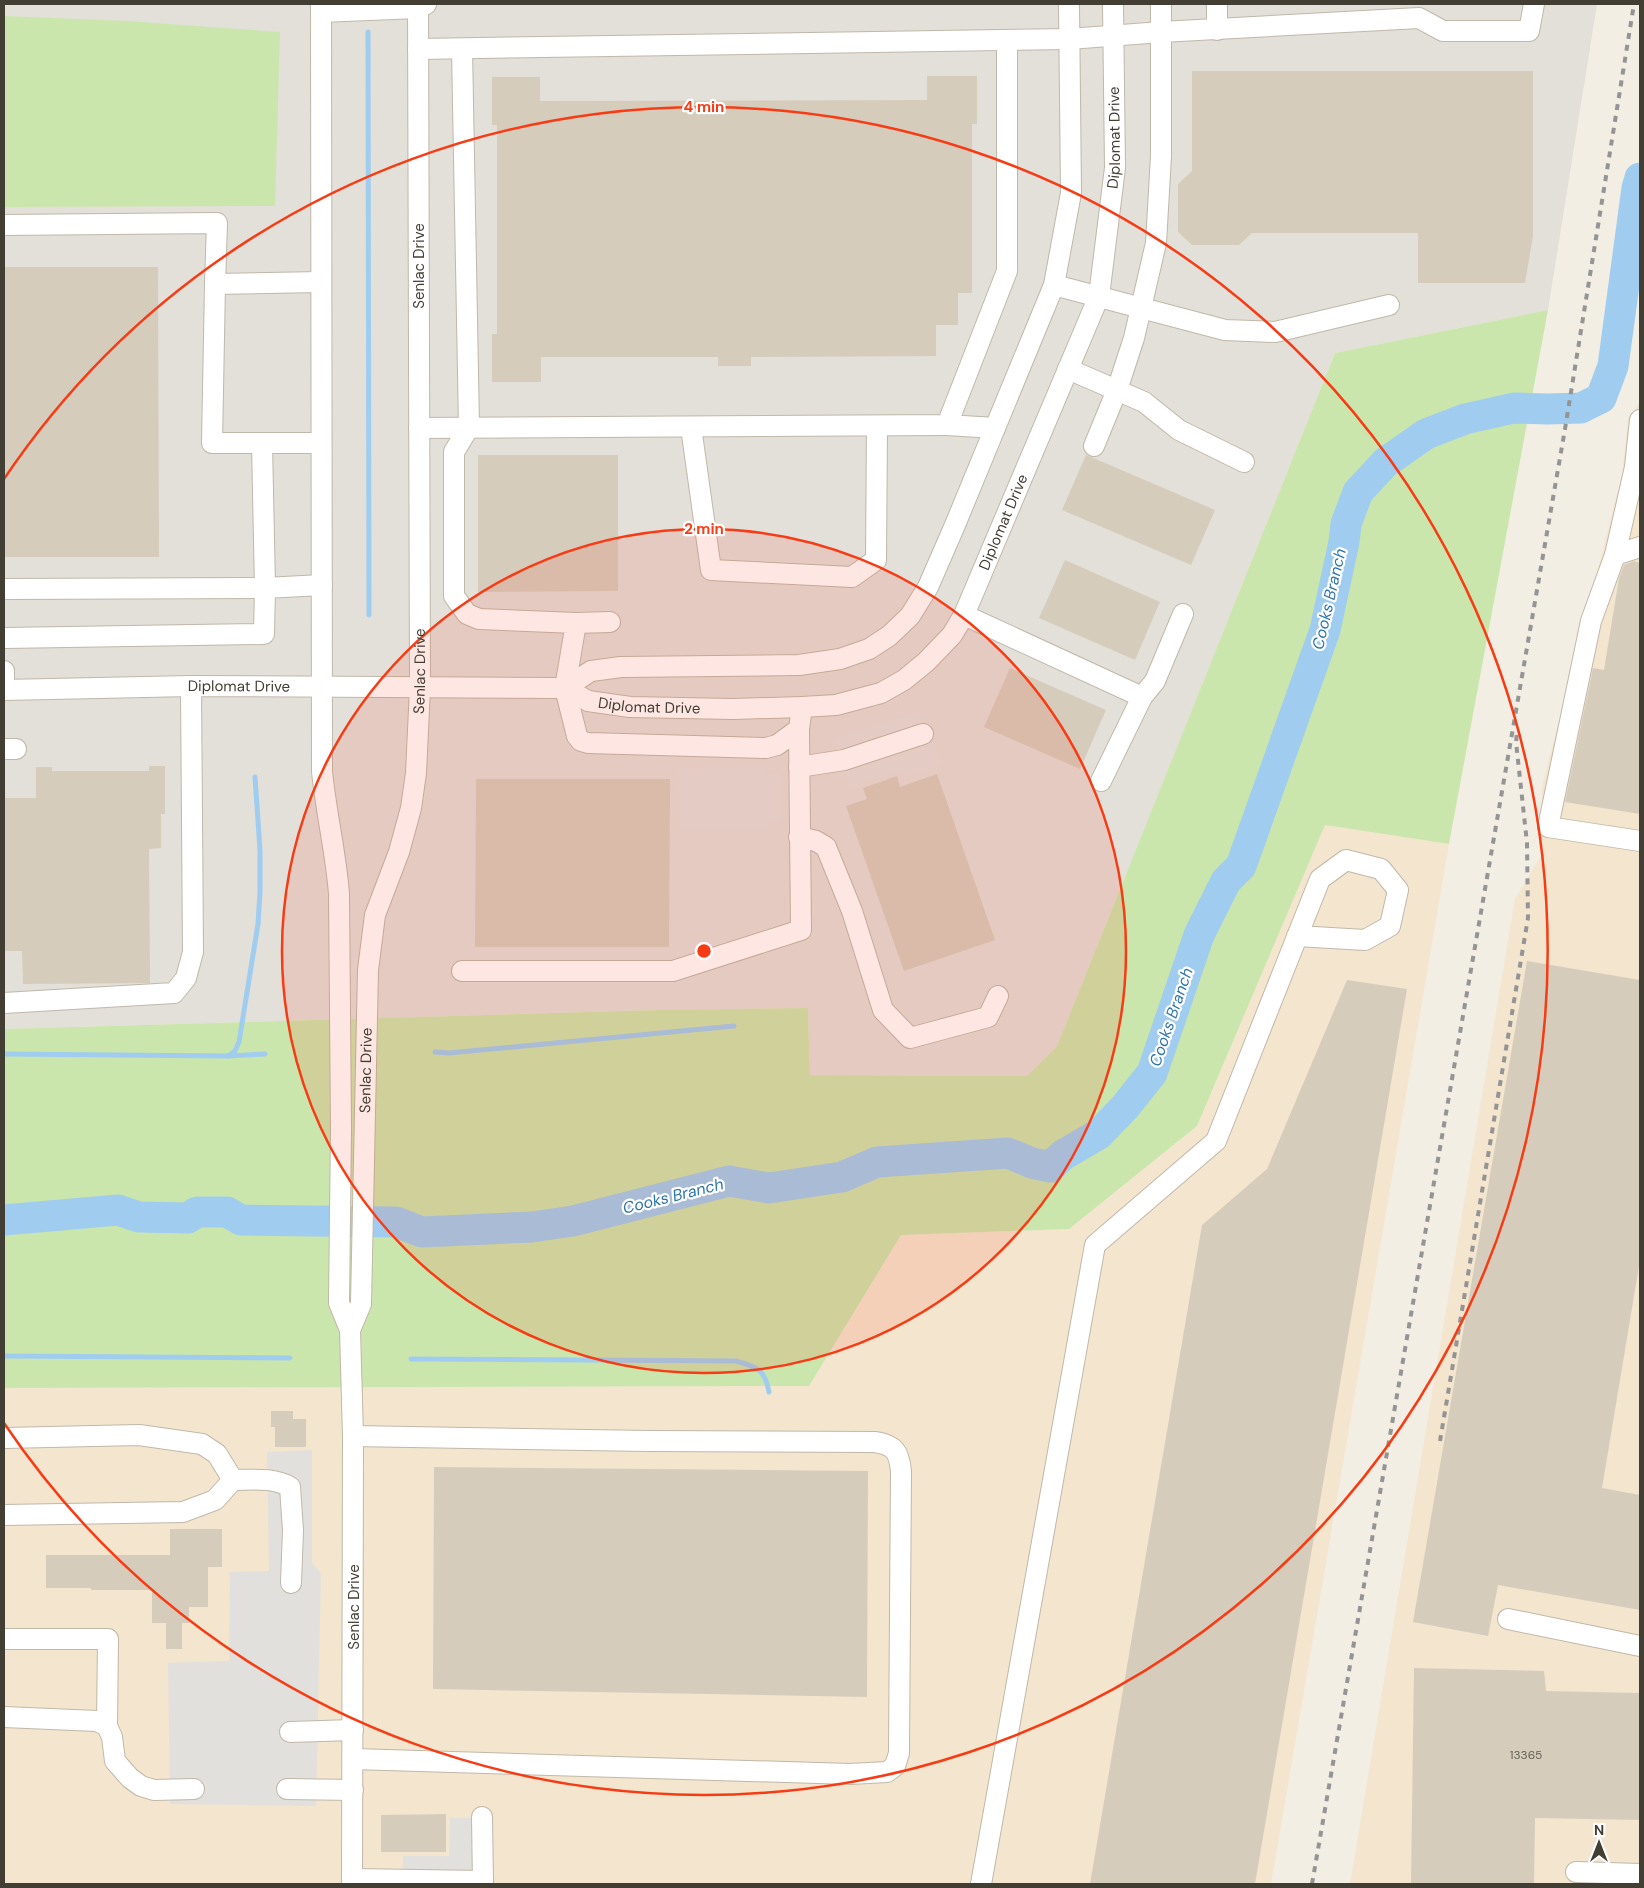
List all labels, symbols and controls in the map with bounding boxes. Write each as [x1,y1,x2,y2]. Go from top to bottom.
street label: Diplomat Drive [1102,86,1125,190]
text: 4 min [684,97,724,117]
street label: Senlac Drive [409,223,429,309]
street label: Diplomat Drive [974,471,1032,573]
text: 2 min [684,519,724,539]
water label: Cooks Branch [1307,546,1351,652]
street label: Senlac Drive [409,628,430,714]
street label: Diplomat Drive [188,676,290,697]
street label: Diplomat Drive [597,693,700,718]
centre of rings [695,942,713,960]
water label: Cooks Branch [1144,965,1198,1069]
street label: Senlac Drive [355,1027,377,1113]
water label: Cooks Branch [620,1173,726,1219]
street label: Senlac Drive [344,1564,364,1650]
house number: 13365 [1510,1747,1542,1763]
north arrow [1574,1818,1624,1868]
text: N [1594,1821,1604,1839]

